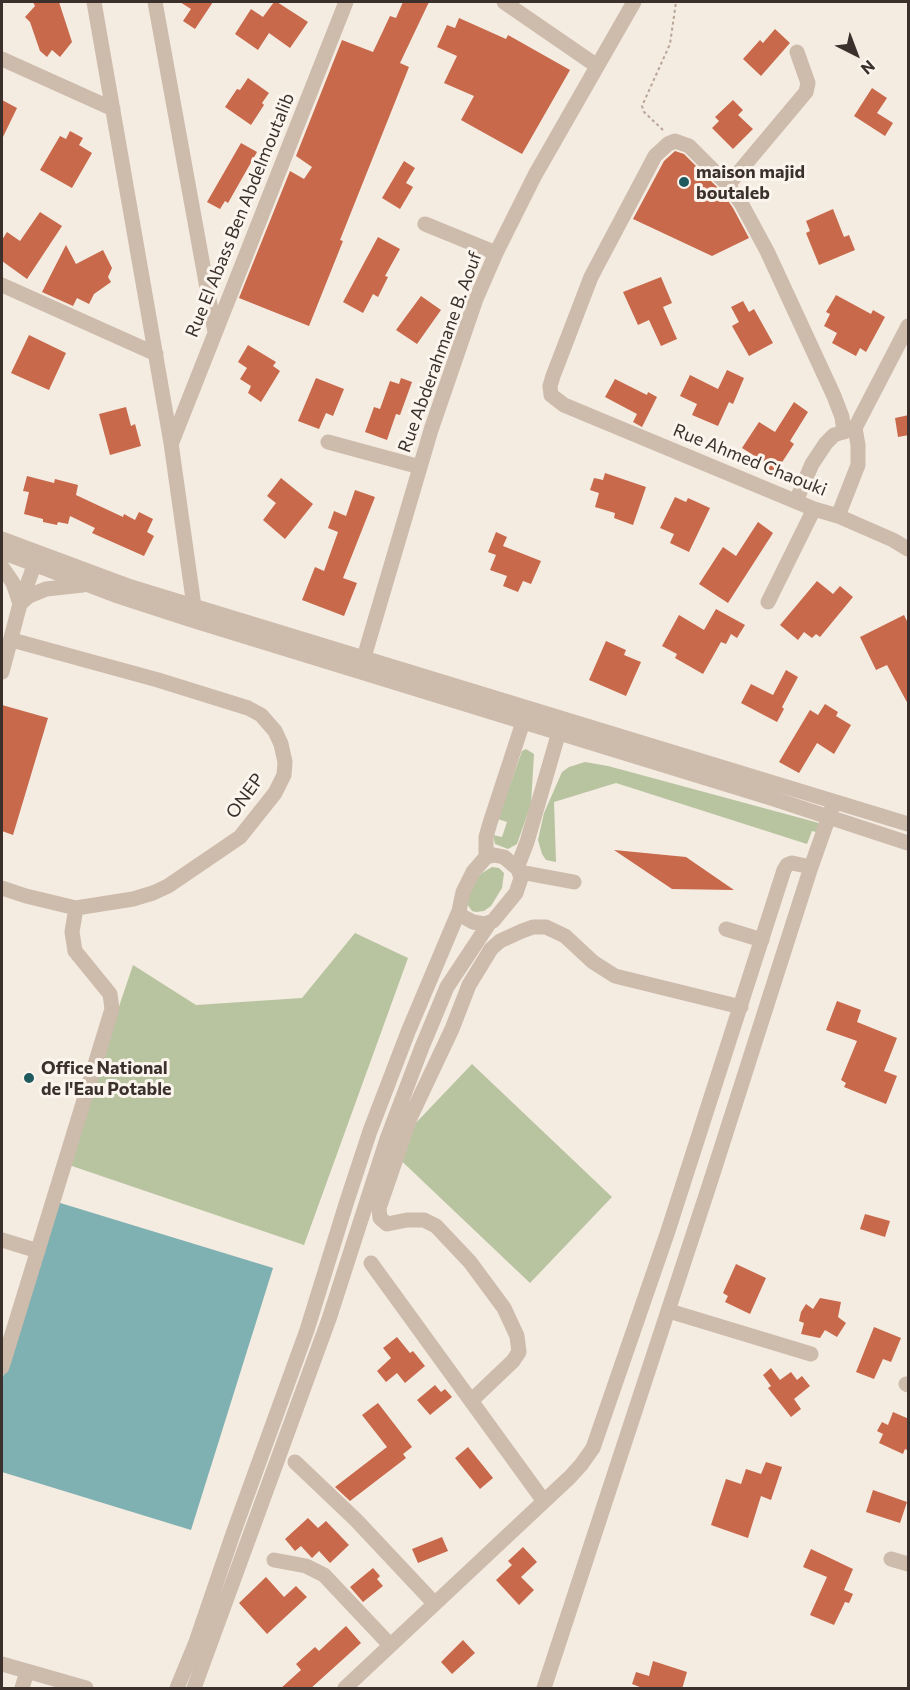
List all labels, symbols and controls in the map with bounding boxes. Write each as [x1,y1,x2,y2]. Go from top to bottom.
north arrow [826,24,886,84]
text: N [858,57,879,79]
street label: Rue El Abass Ben Abdelmoutalib [181,90,299,340]
place label: maison majid boutaleb [696,161,805,204]
marker: maison majid boutaleb [677,175,691,189]
street label: Rue Abderahmane B. Aouf [394,249,486,455]
street label: Rue Ahmed Chaouki [670,419,830,501]
street label: ONEP [221,769,269,823]
place label: Office National de l'Eau Potable [41,1057,172,1100]
marker: Office National de l'Eau Potable [22,1071,36,1085]

